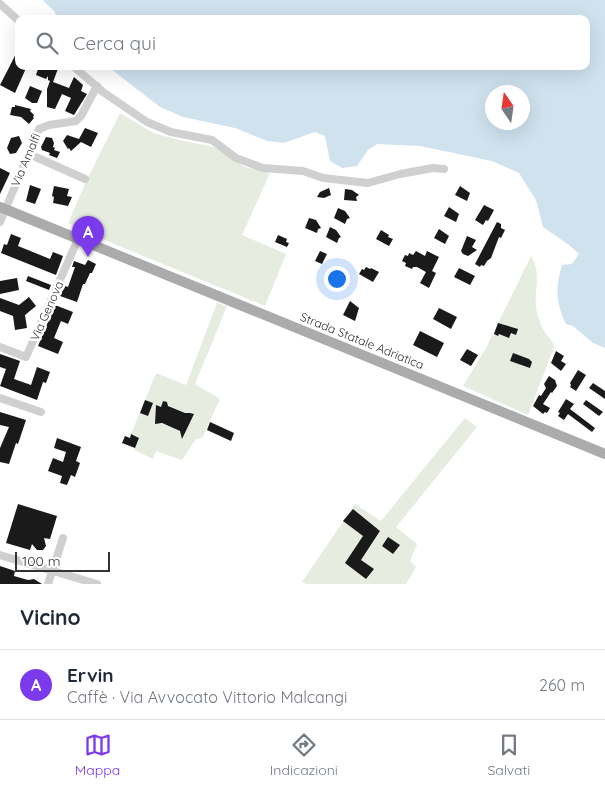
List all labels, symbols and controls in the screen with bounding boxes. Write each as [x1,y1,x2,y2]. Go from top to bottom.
search box [15,15,590,70]
icon: search [33,29,61,57]
text: Cerca qui [73,31,156,55]
north arrow [485,85,530,130]
street label: Via Amalfi [8,131,44,189]
pin: A [72,216,104,257]
your location [324,266,350,292]
street label: Via Genova [27,279,66,343]
street label: Strada Statale Adriatica [298,309,426,372]
scale bar [15,549,110,572]
text: 100 m [22,552,60,570]
text: Vicino [20,604,81,630]
text: Ervin [67,663,114,687]
text: A [31,675,41,695]
text: 260 m [539,675,585,695]
text: Caffè · Via Avvocato Vittorio Malcangi [67,687,347,707]
tab: Mappa [75,731,120,779]
tab: Indicazioni [270,731,338,779]
tab: Salvati [487,731,530,779]

